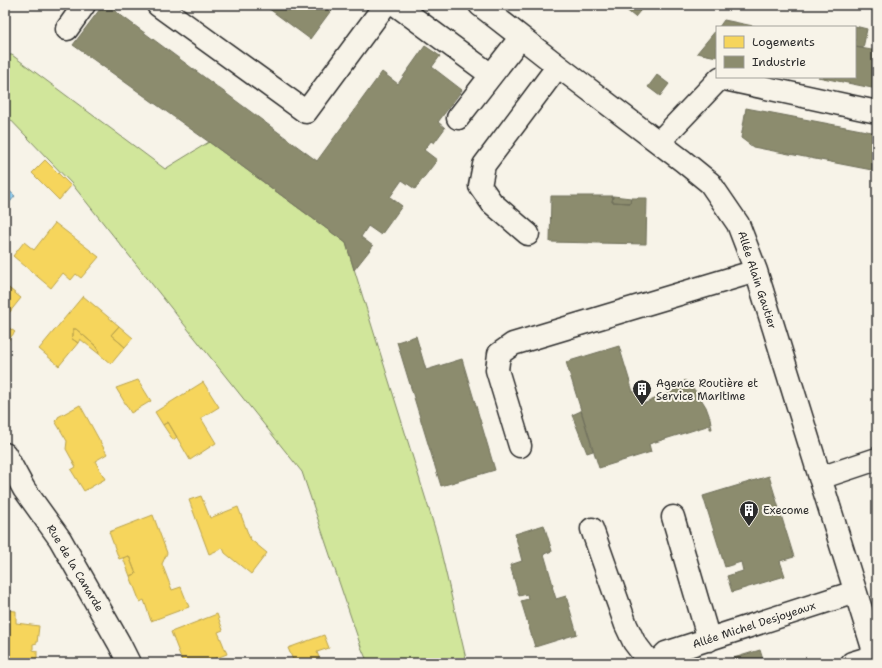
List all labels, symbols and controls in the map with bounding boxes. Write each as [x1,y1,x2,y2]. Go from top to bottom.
legend [716,26,856,78]
text: Logements [752,34,815,50]
text: Industrie [752,54,806,70]
street label: Allée Alain Gautier [734,229,780,331]
place label: Agence Routière et Service Maritime [656,376,758,404]
building icon: Agence Routière et Service Maritime [631,378,653,406]
building icon: Execome [738,499,760,527]
place label: Execome [763,503,809,518]
street label: Rue de la Canarde [43,522,107,614]
street label: Allée Michel Desjoyeaux [691,598,818,652]

